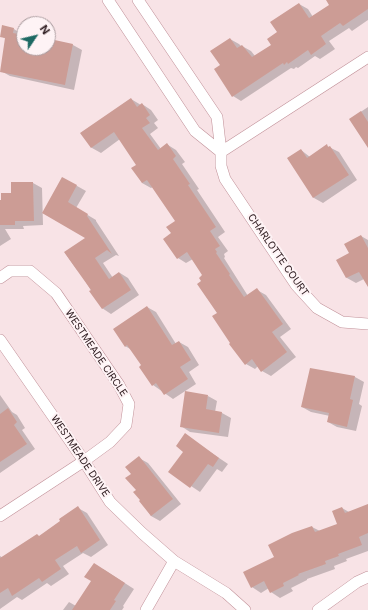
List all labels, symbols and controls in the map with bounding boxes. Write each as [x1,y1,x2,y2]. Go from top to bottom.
north arrow [16,16,56,56]
text: N [37,22,53,37]
street label: CHARLOTTE COURT [245,211,311,299]
street label: WESTMEADE CIRCLE [62,307,130,399]
street label: WESTMEADE DRIVE [48,413,112,499]

